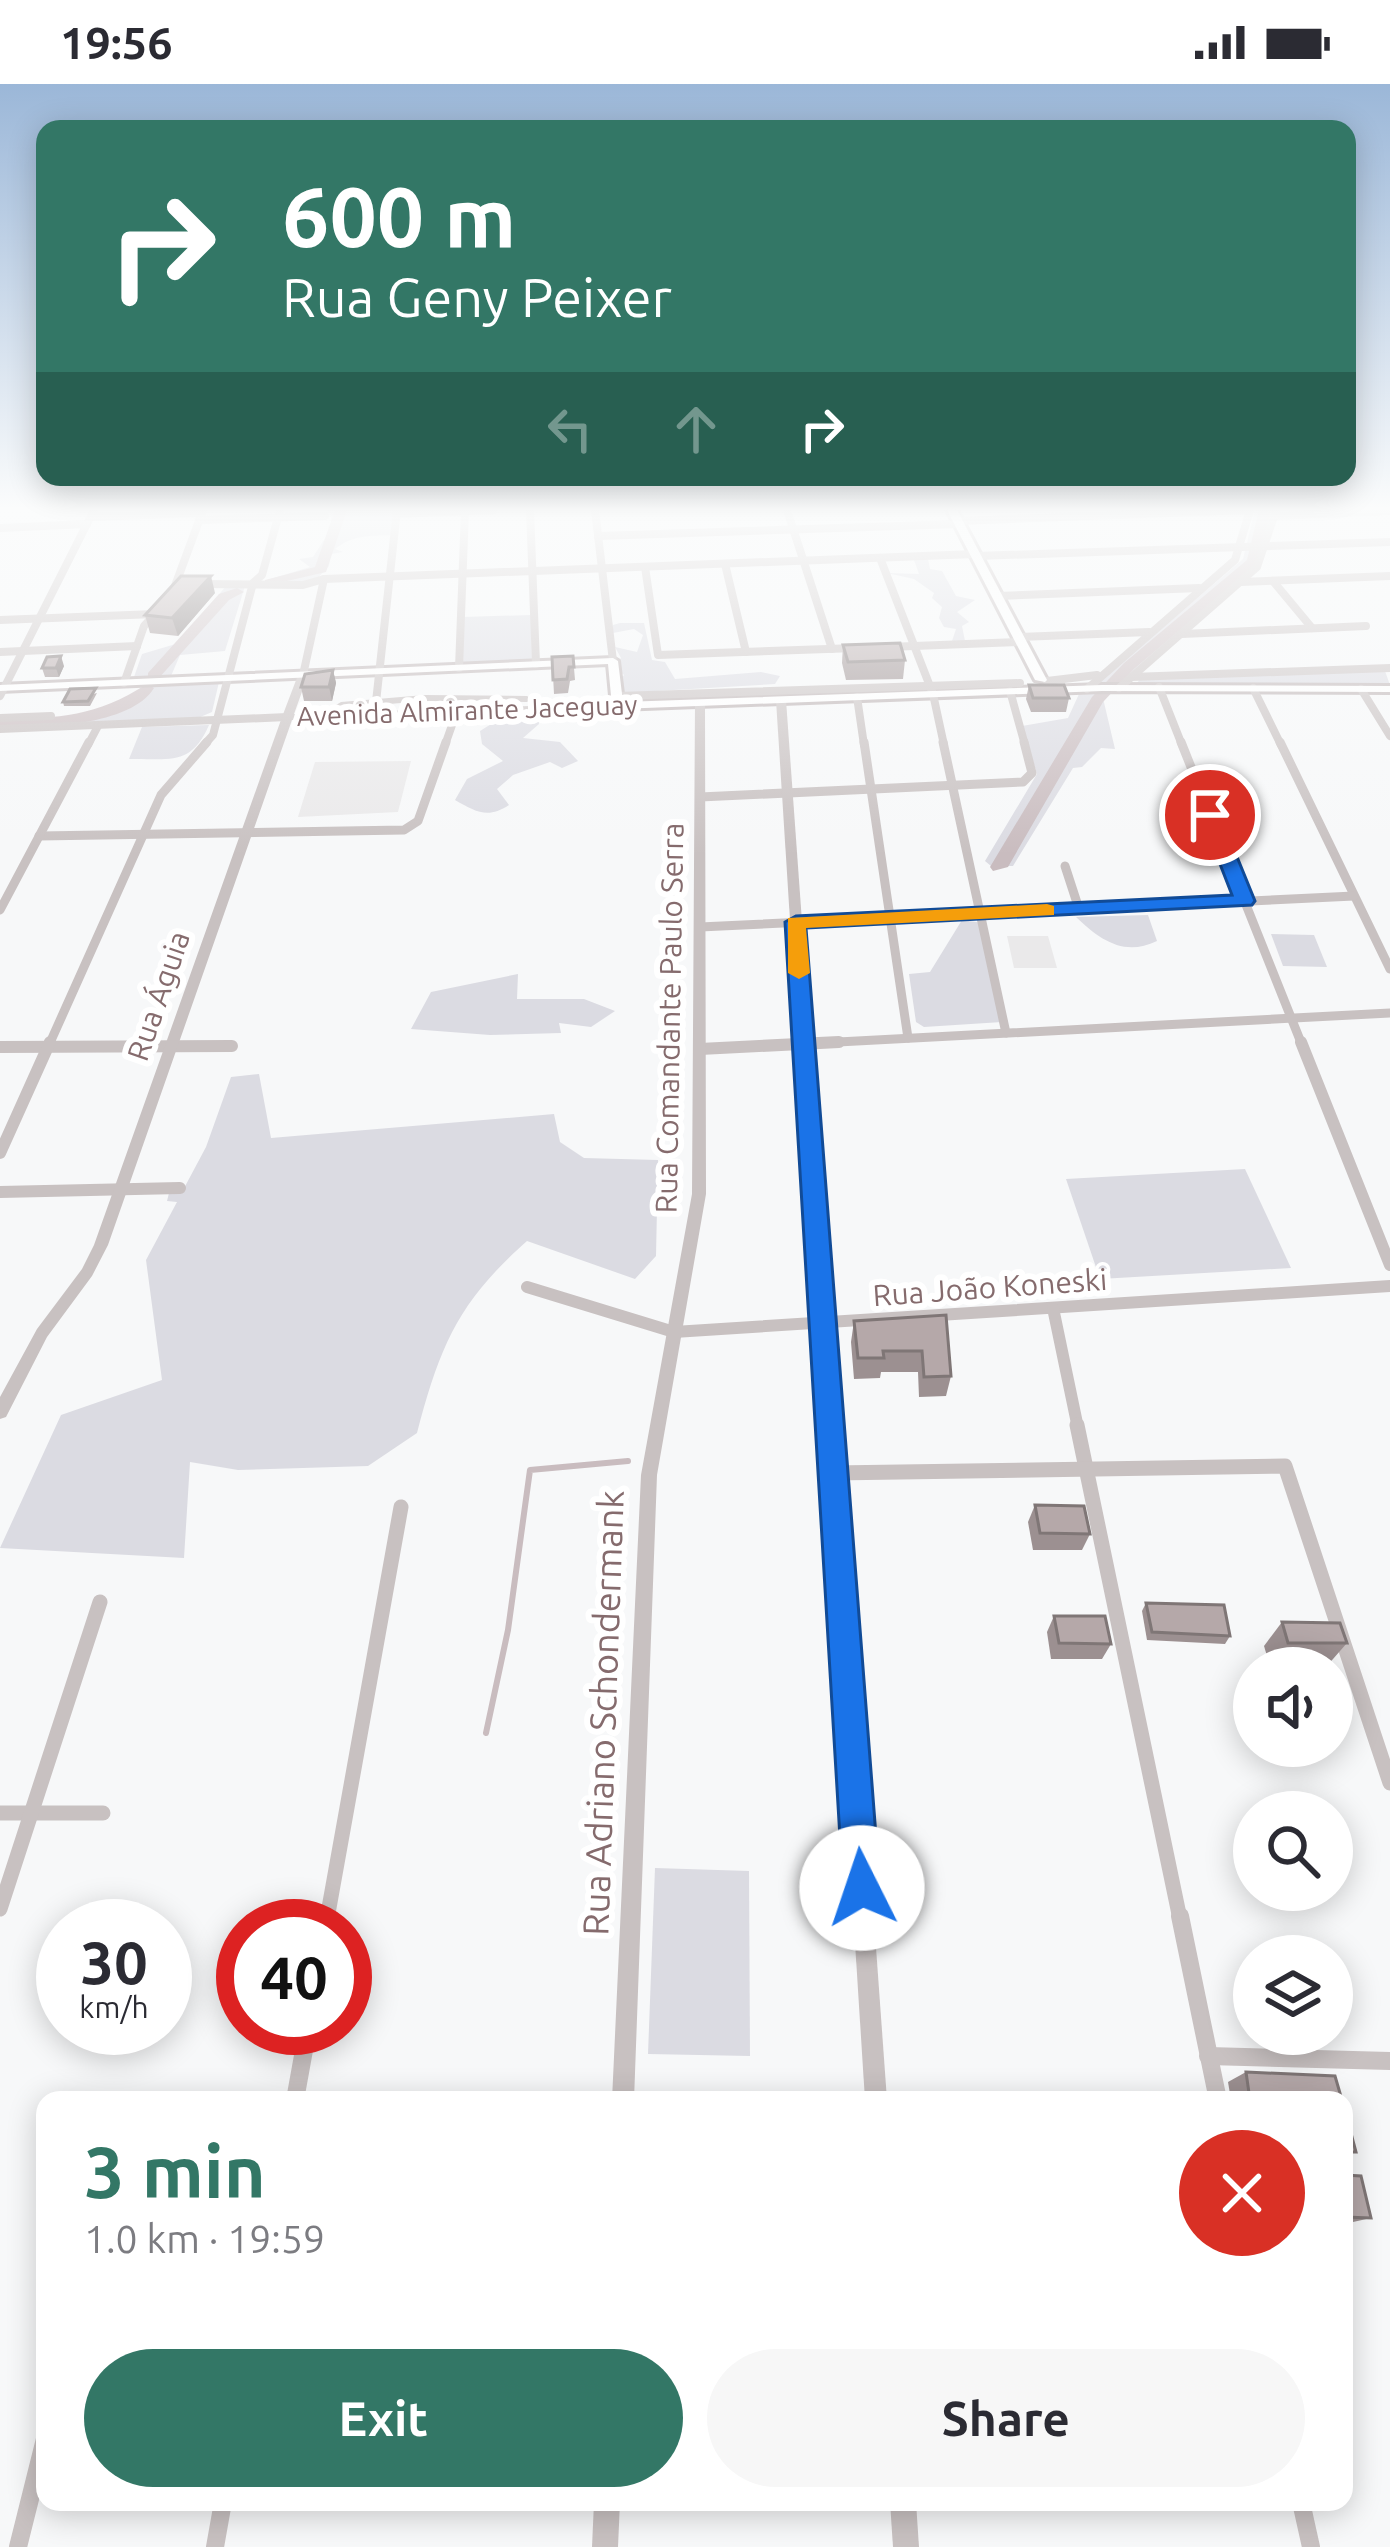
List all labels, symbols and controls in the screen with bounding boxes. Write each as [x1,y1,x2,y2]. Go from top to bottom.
text: 19:56 [60,17,173,68]
icon: right [84,168,240,324]
text: 600 m [282,169,516,263]
text: Rua Geny Peixer [282,267,672,327]
icon: left [537,396,603,462]
icon: ahead [663,396,729,462]
icon: right [789,396,855,462]
street label: Avenida Almirante Jaceguay [296,689,638,731]
pin [1159,764,1261,866]
icon: arrive [1177,782,1243,848]
street label: Rua Comandante Paulo Serra [649,822,689,1214]
street label: Rua Águia [119,926,196,1065]
street label: Rua João Koneski [872,1262,1108,1312]
street label: Rua Adriano Schondermank [574,1490,631,1936]
map controls [1233,1647,1353,2055]
button: sound [1233,1647,1353,1767]
button: search [1233,1791,1353,1911]
position arrow [799,1825,925,1951]
speed limit sign: 40 [216,1899,372,2055]
text: 30 [80,1928,148,1995]
button: layers [1233,1935,1353,2055]
text: km/h [79,1990,149,2024]
button: close [1179,2130,1305,2256]
text: 3 min [84,2131,266,2212]
text: 1.0 km · 19:59 [84,2217,325,2260]
button: Exit [84,2349,683,2487]
button: Share [707,2349,1305,2487]

